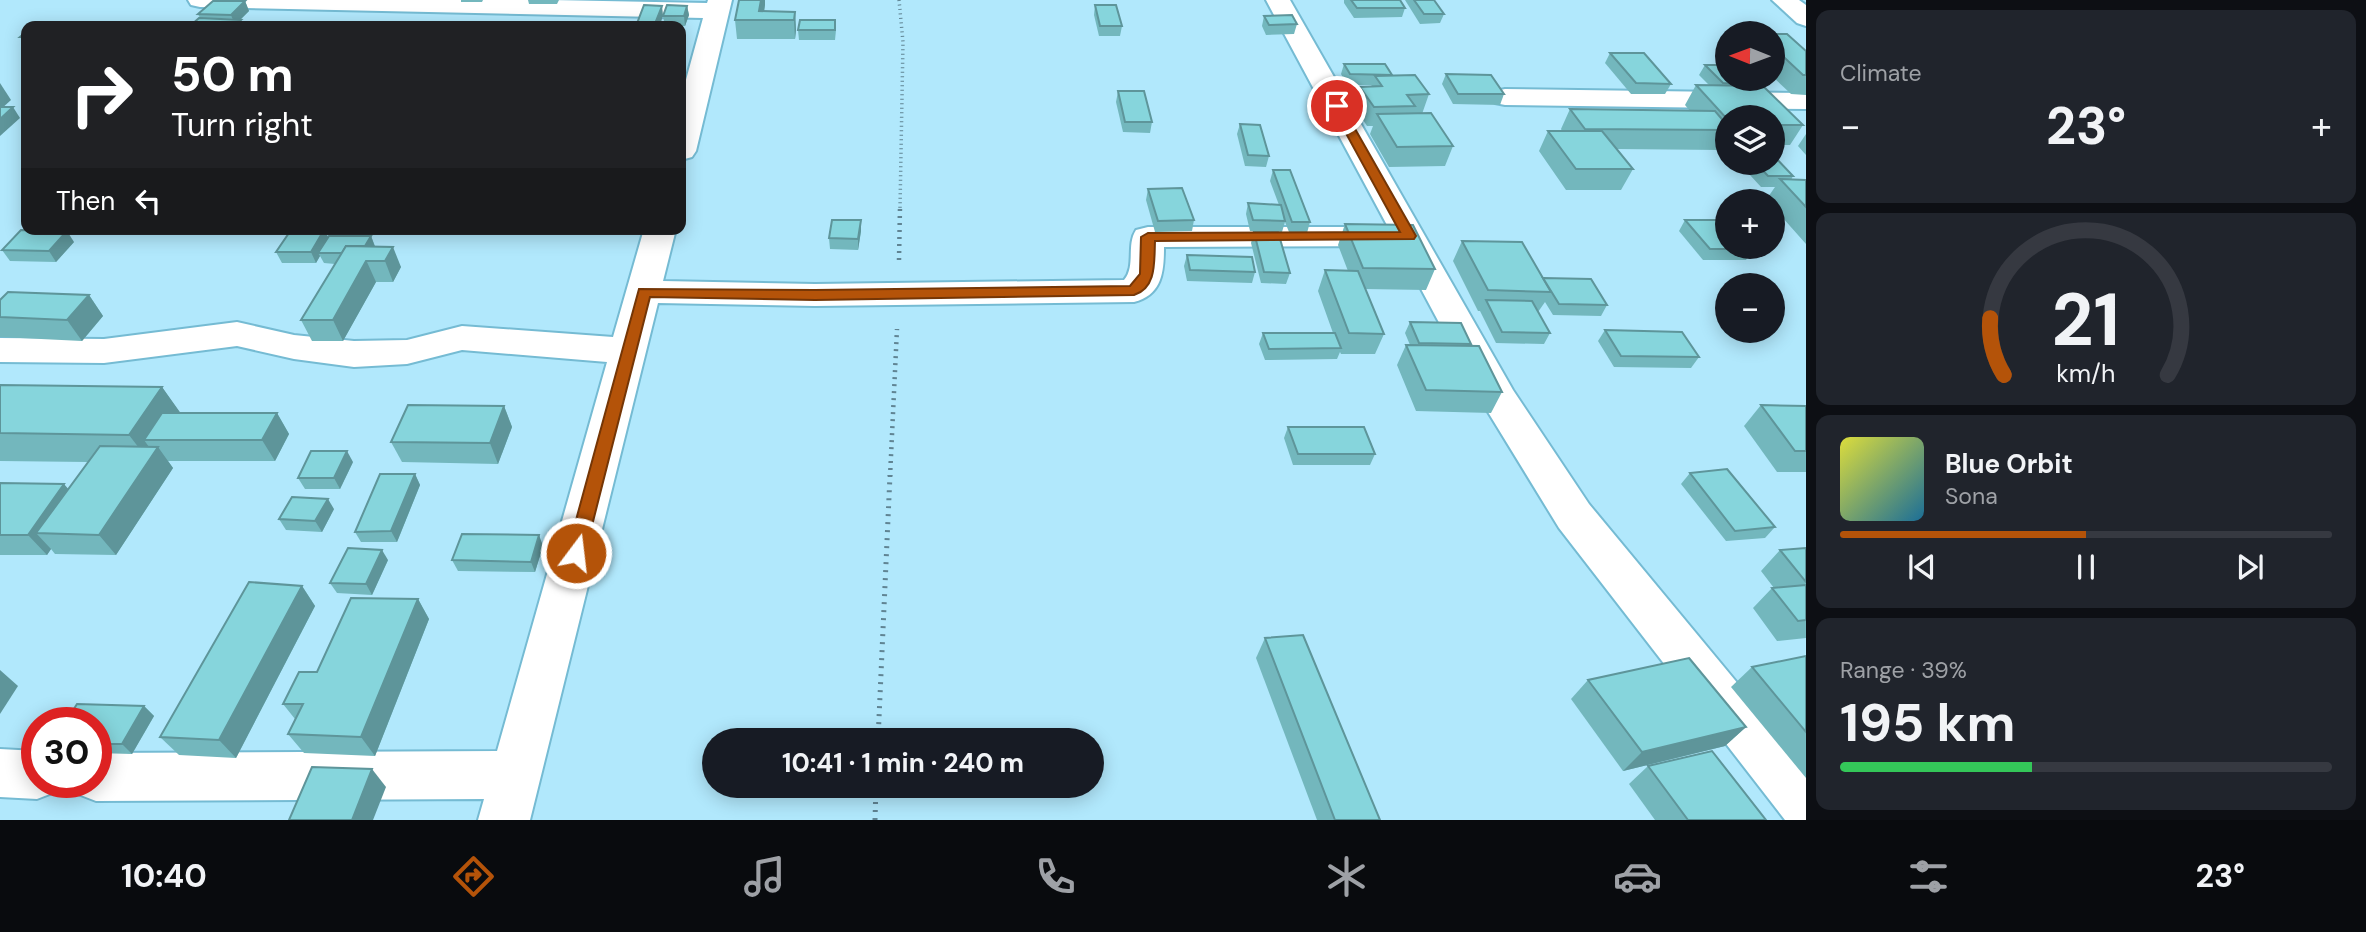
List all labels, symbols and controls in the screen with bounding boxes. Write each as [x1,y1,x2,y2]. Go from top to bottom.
north arrow [1715,21,1785,91]
map controls [1715,21,1785,343]
text: 50 m [171,42,294,106]
icon: right [56,49,147,140]
text: Climate [1840,58,1922,88]
pin [1307,76,1367,136]
icon: arrive [1318,87,1356,125]
text: 23° [2046,92,2126,160]
text: − [1840,101,1861,151]
text: + [2311,101,2332,151]
text: Turn right [171,104,313,146]
button: layers [1715,105,1785,175]
icon: left [129,182,167,220]
text: Then [56,184,115,218]
button: + [1715,189,1785,259]
button: − [1715,273,1785,343]
text: 21 [2052,273,2120,368]
text: km/h [2056,357,2116,390]
text: Blue Orbit [1945,447,2073,481]
text: Sona [1945,481,1998,511]
position arrow [539,516,613,590]
icon: previous [1903,548,1941,586]
icon: pause [2067,548,2105,586]
icon: next [2231,548,2269,586]
text: Range · 39% [1840,655,1967,685]
text: 195 km [1840,689,2016,757]
speed limit sign: 30 [21,707,112,798]
text: 10:41 · 1 min · 240 m [782,746,1024,780]
icon: directions [449,852,498,901]
icon: music [740,852,789,901]
icon: phone [1031,852,1080,901]
icon: climate [1322,852,1371,901]
icon: car [1613,852,1662,901]
icon: filters [1904,852,1953,901]
text: 10:40 [121,855,207,897]
text: 23° [2195,855,2245,897]

